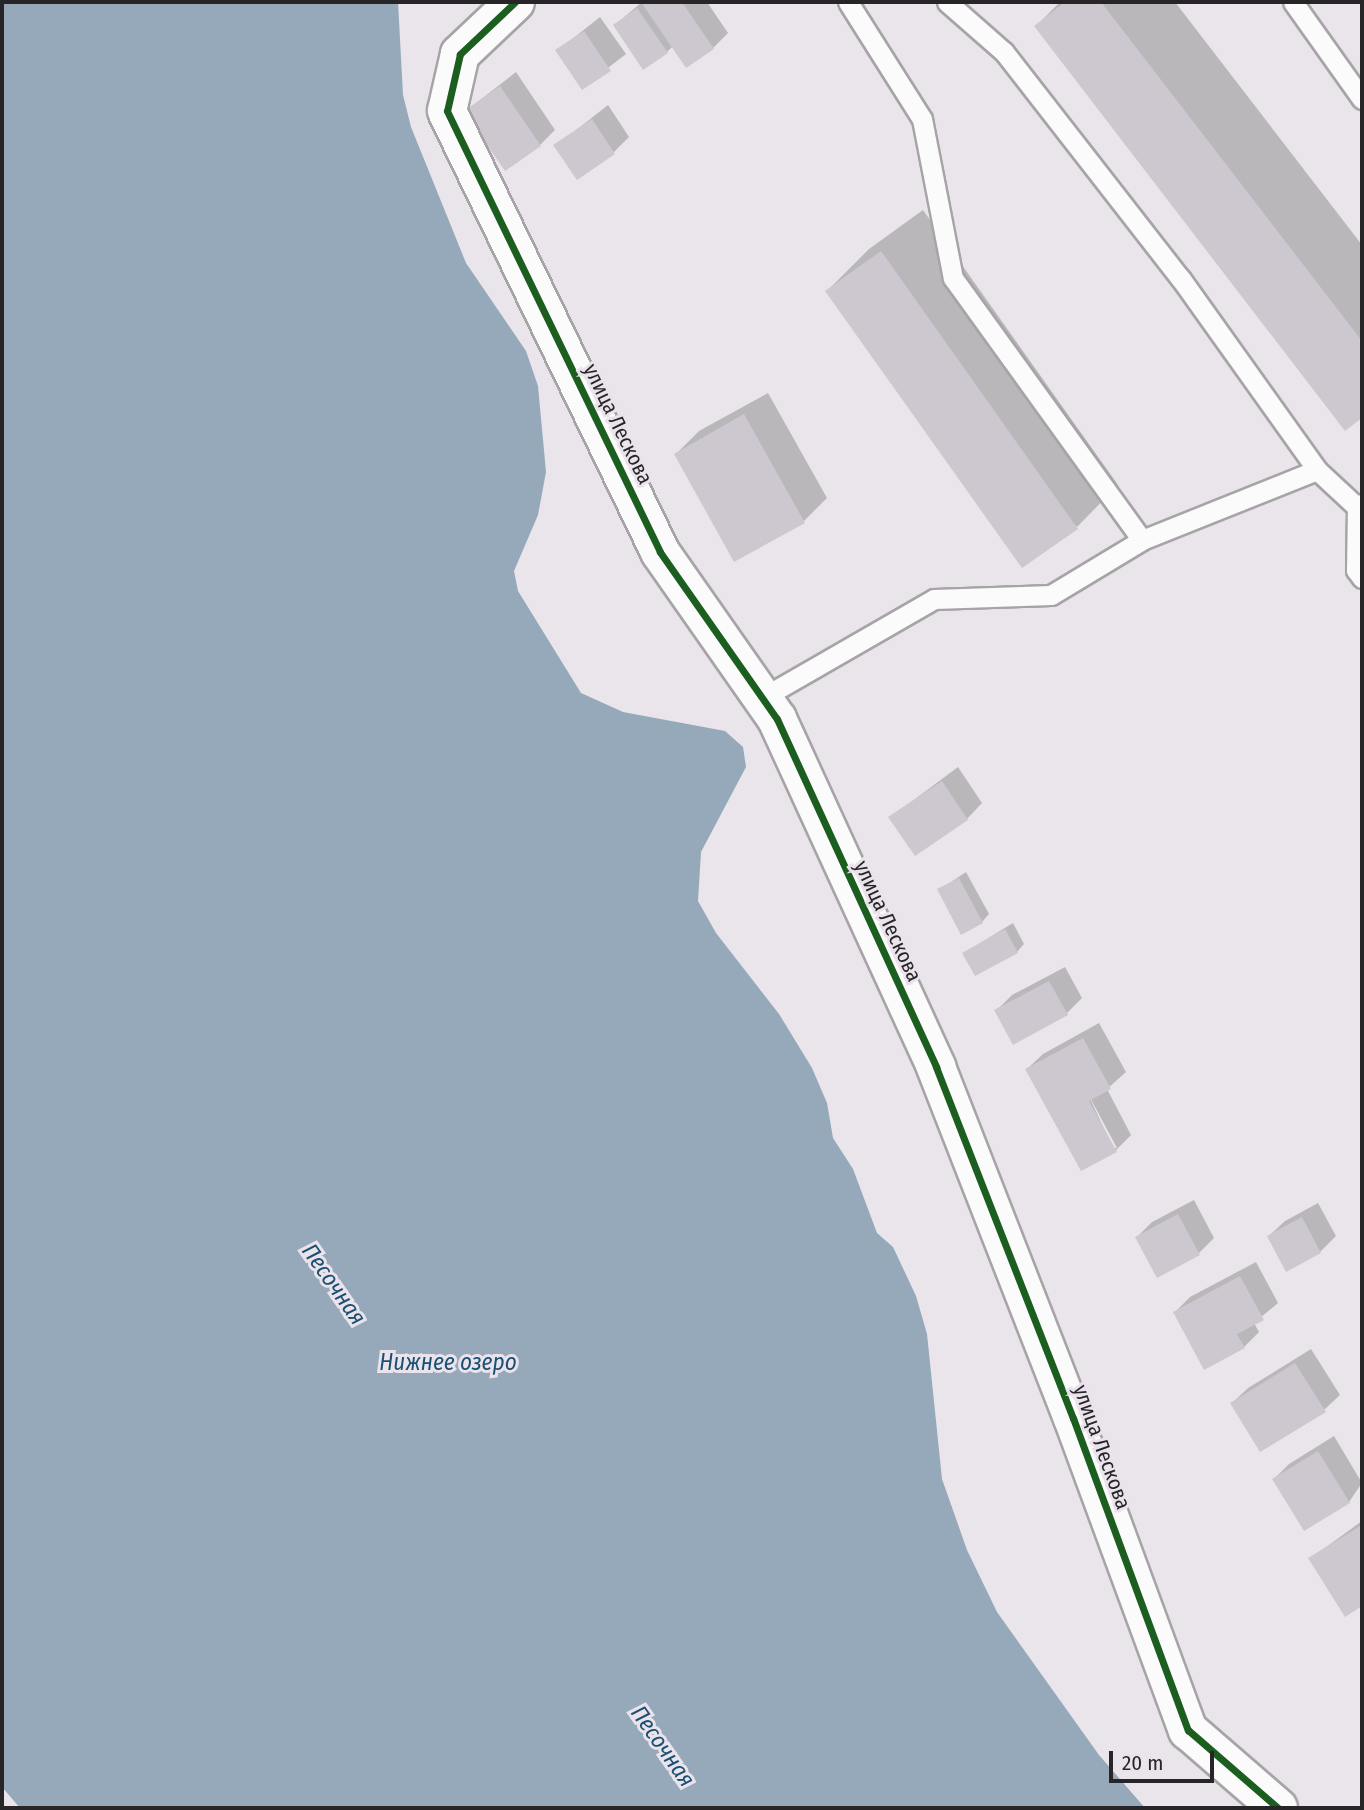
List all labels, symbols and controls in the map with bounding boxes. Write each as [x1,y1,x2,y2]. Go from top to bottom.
street label: улица Лескова [578,360,658,488]
street label: улица Лескова [849,856,927,986]
water label: Песочная [296,1238,372,1330]
water label: Нижнее озеро [379,1348,517,1376]
street label: улица Лескова [1068,1381,1136,1513]
water label: Песочная [625,1700,701,1792]
scale bar [1112,1736,1217,1780]
text: 20 m [1122,1750,1163,1776]

